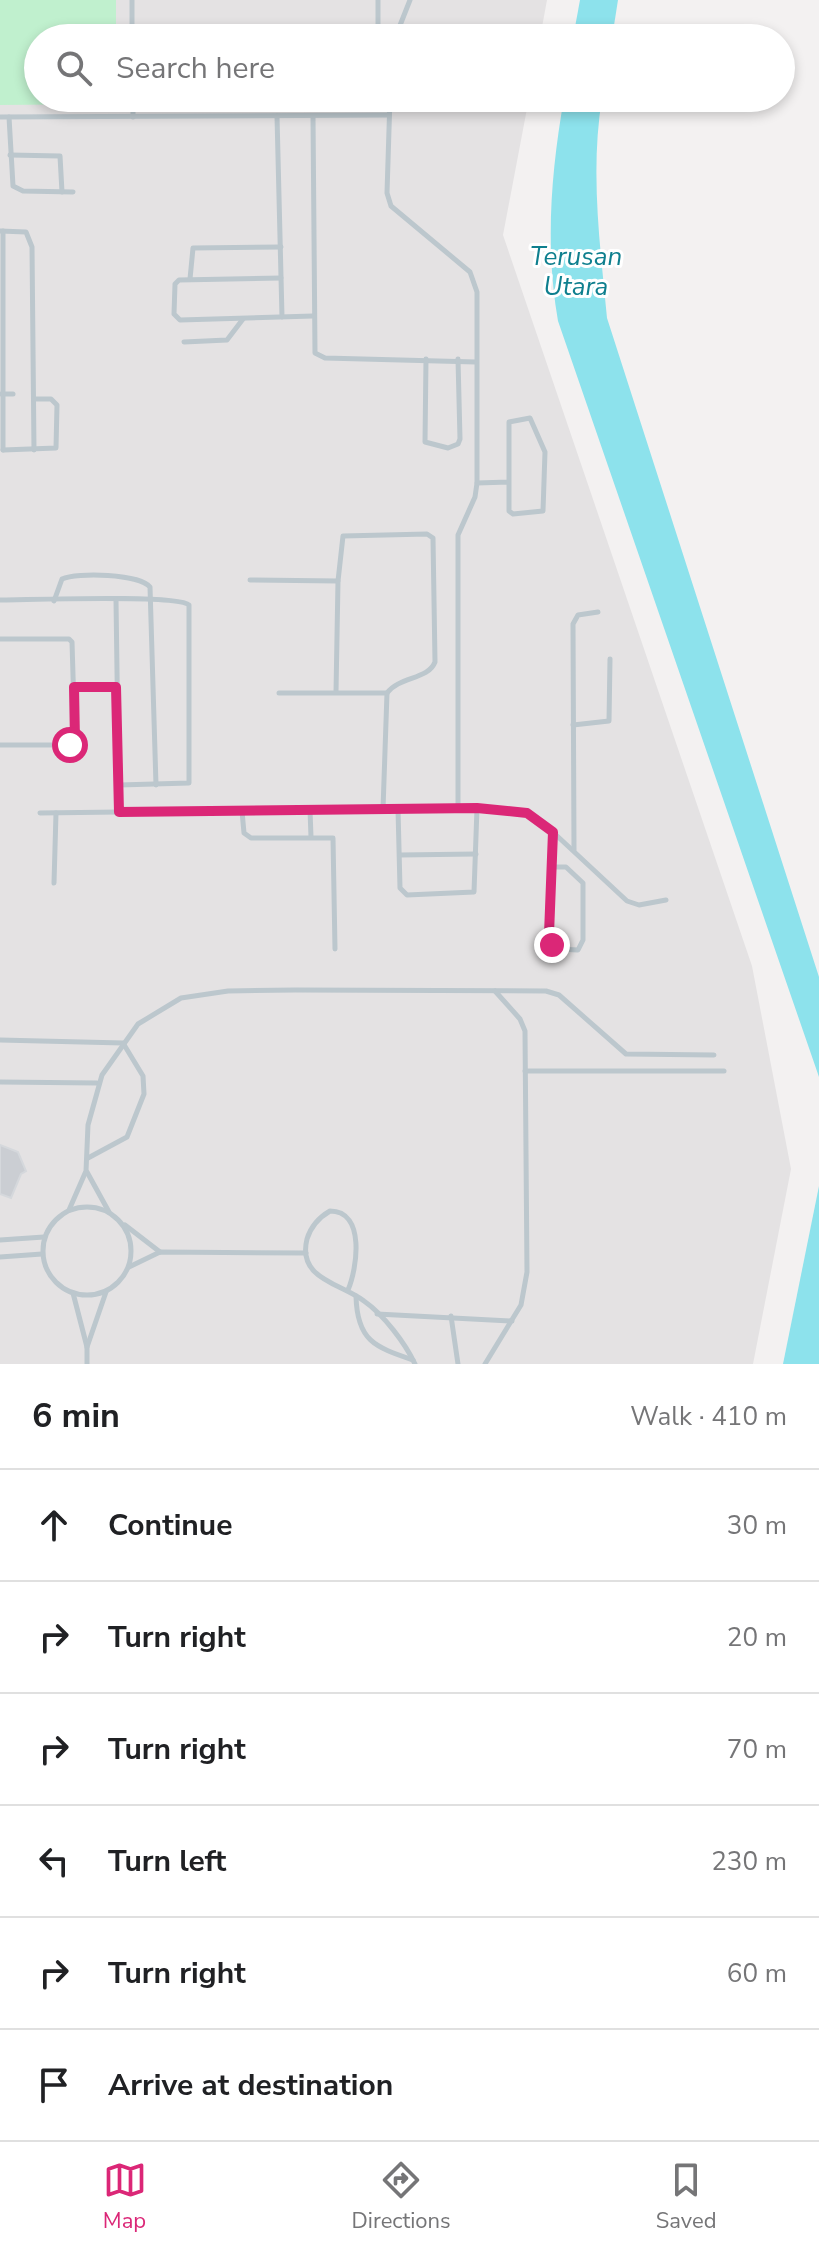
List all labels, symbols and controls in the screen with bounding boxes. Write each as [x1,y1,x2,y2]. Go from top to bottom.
search box [24,24,795,112]
icon: search [52,46,96,90]
text: Search here [116,48,275,89]
water label: Terusan Utara [530,239,622,304]
route start [52,727,88,763]
route end [534,927,570,963]
text: 6 min [32,1393,120,1439]
text: Walk · 410 m [630,1399,787,1434]
icon: ahead [32,1503,76,1547]
text: Continue [108,1505,233,1546]
text: 30 m [727,1508,787,1543]
icon: right [32,1615,76,1659]
text: Turn right [108,1617,246,1658]
text: 20 m [727,1620,787,1655]
icon: right [32,1727,76,1771]
text: Turn right [108,1729,246,1770]
text: 70 m [727,1732,787,1767]
icon: left [32,1839,76,1883]
text: Turn left [108,1841,226,1882]
text: 230 m [711,1844,787,1879]
icon: right [32,1951,76,1995]
text: Turn right [108,1953,246,1994]
text: 60 m [727,1956,787,1991]
icon: arrive [32,2063,76,2107]
text: Arrive at destination [108,2065,393,2106]
tab: Map [103,2158,147,2236]
tab: Directions [352,2158,451,2236]
tab: Saved [656,2158,716,2236]

